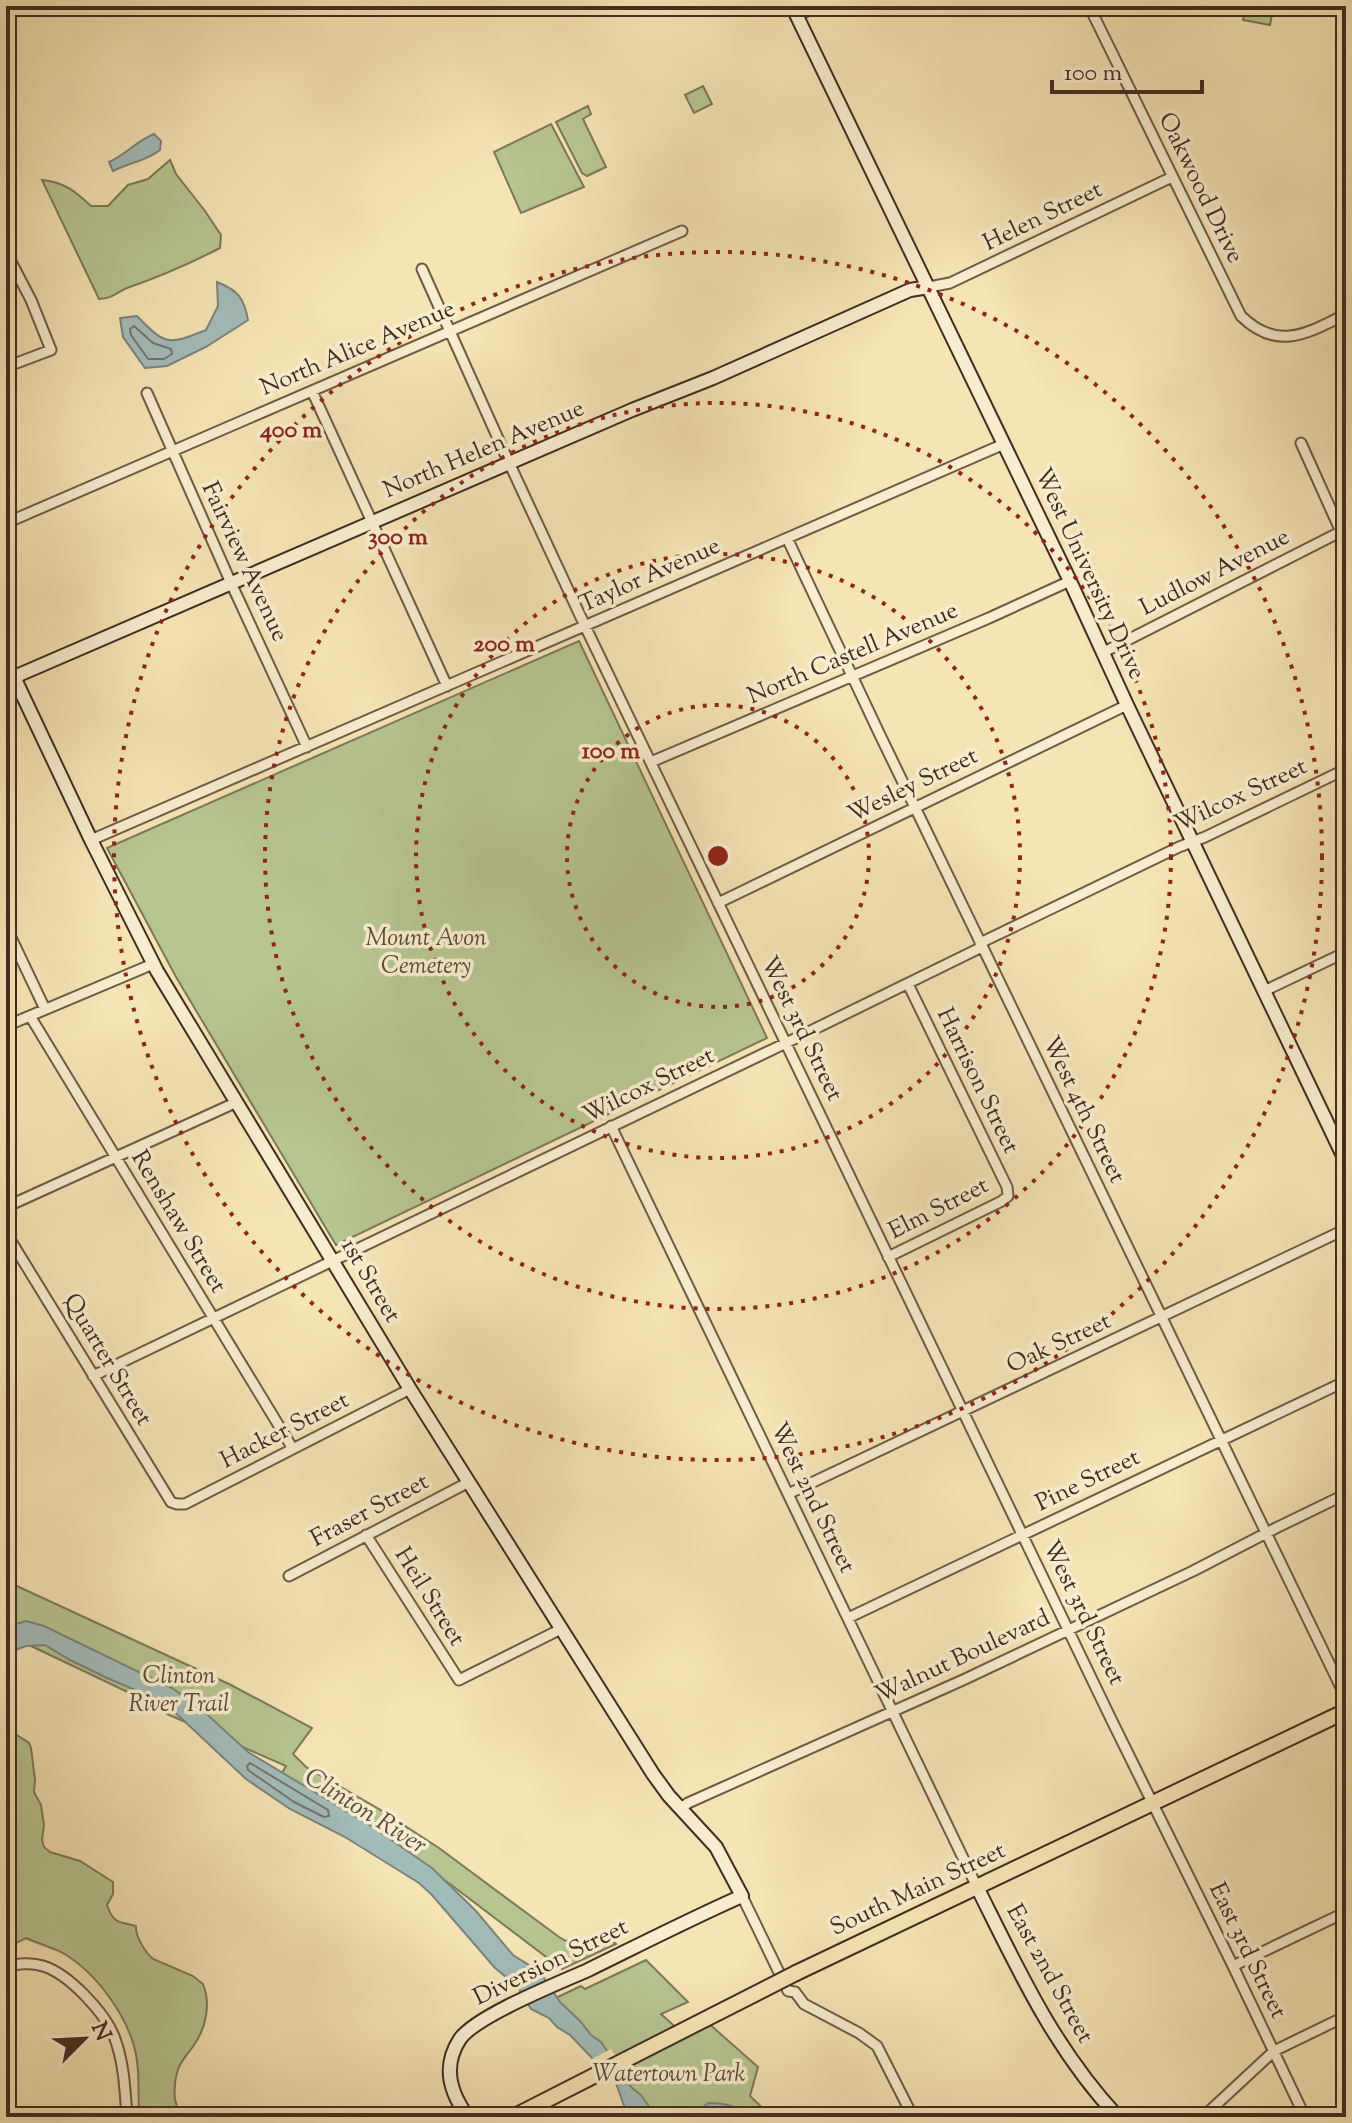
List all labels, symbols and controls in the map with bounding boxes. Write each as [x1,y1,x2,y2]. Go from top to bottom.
scale bar [1052,44,1202,94]
text: 100 m [1064,57,1122,91]
street label: Oakwood Drive [1149,107,1251,269]
street label: Helen Street [978,173,1108,261]
street label: North Alice Avenue [255,293,461,405]
street label: North Helen Avenue [378,392,590,508]
text: 400 m [259,414,322,448]
street label: West University Drive [1025,463,1153,685]
street label: Fairview Avenue [192,476,296,648]
text: 300 m [368,521,428,555]
street label: Ludlow Avenue [1134,521,1296,625]
street label: Taylor Avenue [574,530,726,622]
street label: North Castell Avenue [742,594,964,714]
text: 200 m [473,628,535,662]
text: 100 m [582,735,640,769]
street label: Wesley Street [842,740,984,832]
street label: Wilcox Street [1169,750,1313,842]
centre of rings [704,842,732,870]
park label: Mount Avon Cemetery [365,922,487,984]
street label: West 3rd Street [751,951,851,1107]
street label: Harrison Street [927,1002,1027,1160]
street label: West 4th Street [1033,1031,1133,1189]
street label: Wilcox Street [578,1039,720,1133]
street label: Renshaw Street [122,1144,234,1300]
street label: Elm Street [883,1169,995,1249]
street label: 1st Street [332,1232,408,1330]
street label: Quarter Street [54,1287,160,1433]
street label: Oak Street [1001,1305,1117,1383]
street label: Hacker Street [215,1384,355,1478]
street label: West 2nd Street [761,1417,863,1579]
street label: Pine Street [1030,1441,1146,1521]
street label: Fraser Street [305,1466,435,1556]
street label: West 3rd Street [1033,1535,1133,1691]
street label: Heil Street [385,1541,473,1653]
street label: Walnut Boulevard [870,1601,1056,1712]
park label: Clinton River Trail [129,1660,229,1722]
water label: Clinton River [297,1760,433,1864]
street label: South Main Street [825,1834,1011,1946]
street label: East 3rd Street [1199,1877,1295,2025]
street label: East 2nd Street [997,1898,1101,2050]
street label: Diversion Street [468,1911,634,2015]
north arrow [44,1999,124,2079]
text: N [81,2018,118,2047]
park label: Watertown Park [593,2058,746,2092]

